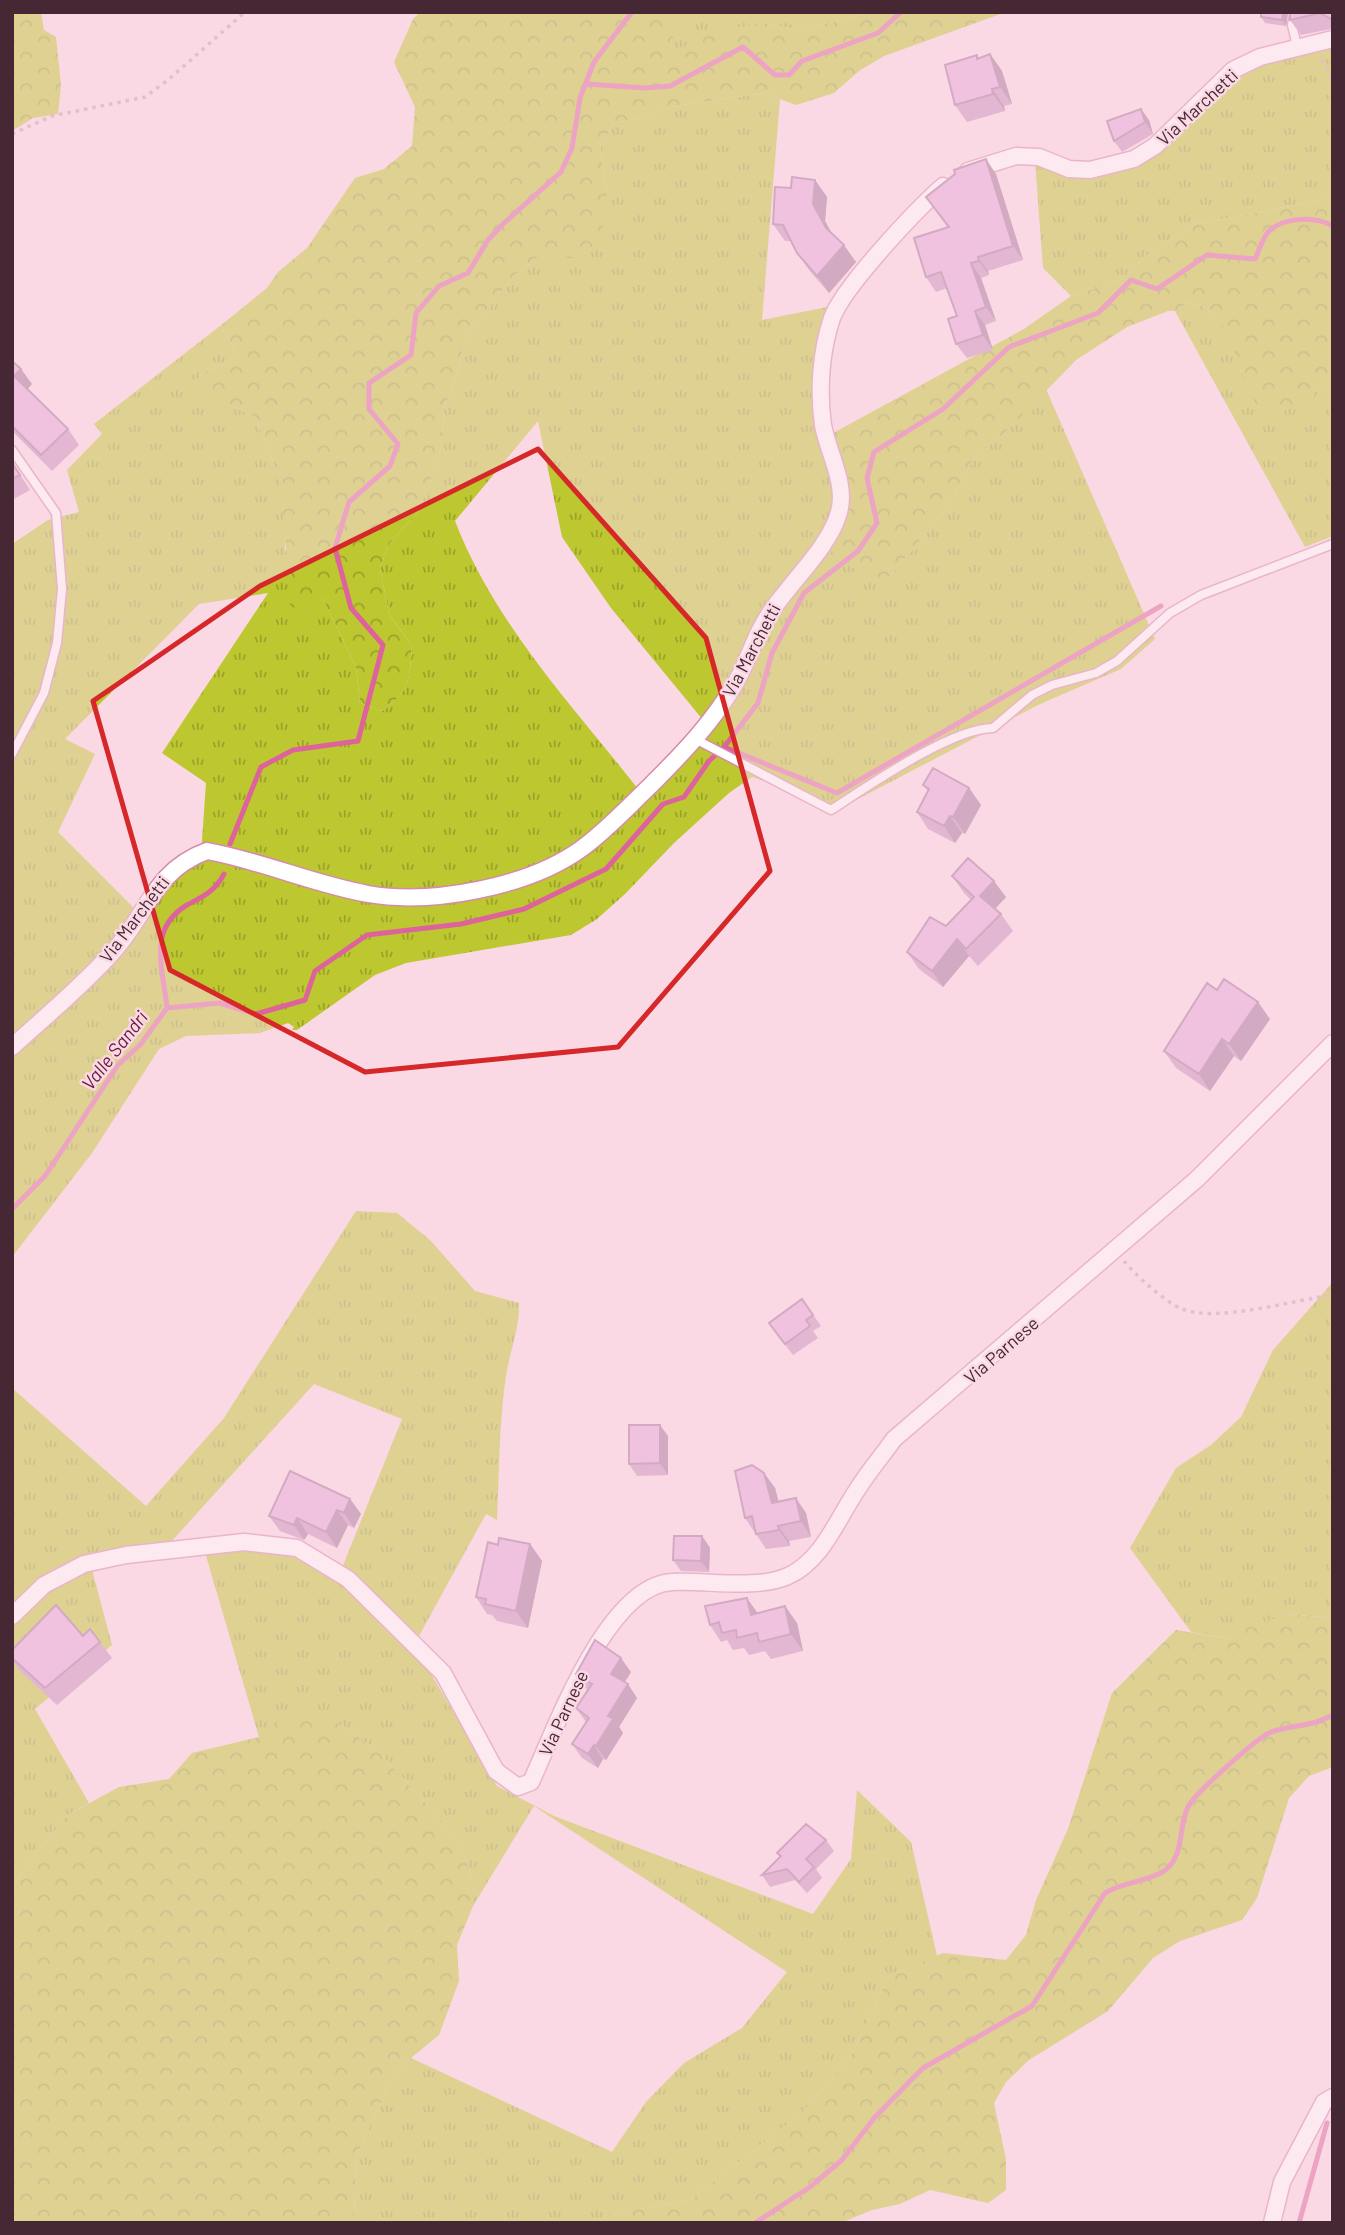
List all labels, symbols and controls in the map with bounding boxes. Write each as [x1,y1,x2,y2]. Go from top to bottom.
street label: Via Marchetti [1152,64,1242,150]
street label: Via Marchetti [717,600,785,700]
street label: Via Marchetti [94,871,174,967]
water label: Valle Sandri [76,1006,152,1094]
street label: Via Parnese [959,1312,1043,1388]
street label: Via Parnese [534,1667,592,1759]

